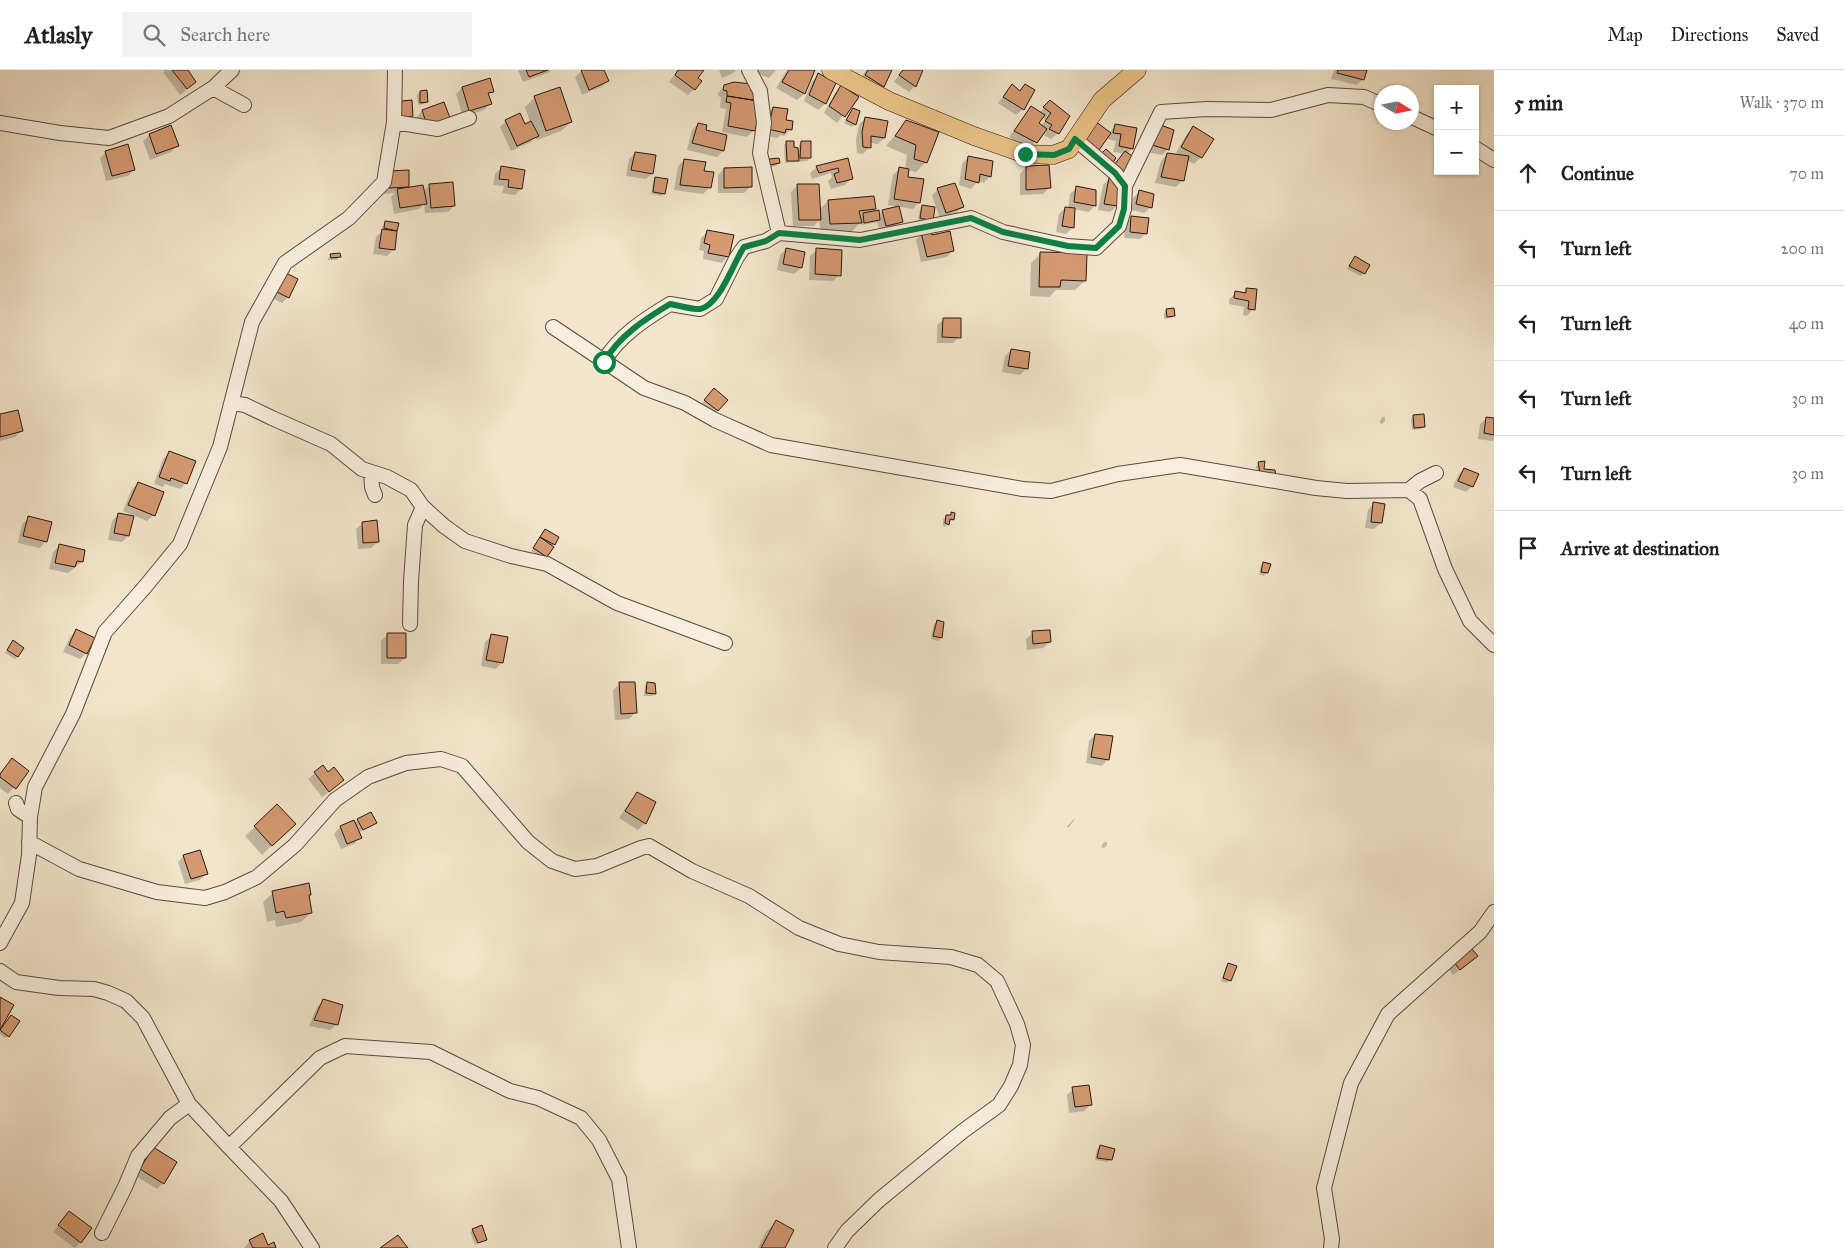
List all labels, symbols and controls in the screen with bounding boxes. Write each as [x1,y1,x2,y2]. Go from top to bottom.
search box [122,12,472,57]
text: Atlasly [25,20,92,50]
icon: search [140,21,168,49]
text: Search here [180,23,270,46]
text: Map [1607,24,1643,46]
text: Directions [1671,24,1748,46]
text: Saved [1776,24,1819,46]
north arrow [1374,85,1419,130]
map controls [1434,85,1479,175]
button: + [1434,85,1479,130]
text: 5 min [1514,90,1563,116]
text: Walk · 370 m [1740,93,1824,112]
button: − [1434,130,1479,175]
route end [1014,143,1037,166]
icon: ahead [1514,159,1542,187]
text: Continue [1561,162,1634,185]
text: 70 m [1789,164,1824,183]
icon: left [1514,234,1542,262]
text: Turn left [1561,237,1631,260]
text: 200 m [1781,239,1824,258]
icon: left [1514,309,1542,337]
text: Turn left [1561,312,1631,335]
text: 40 m [1789,314,1824,333]
route start [593,351,616,374]
icon: left [1514,384,1542,412]
text: Turn left [1561,387,1631,410]
text: 30 m [1791,389,1824,408]
icon: left [1514,459,1542,487]
text: Turn left [1561,462,1631,485]
text: 30 m [1791,464,1824,483]
icon: arrive [1514,534,1542,562]
text: Arrive at destination [1561,537,1719,560]

